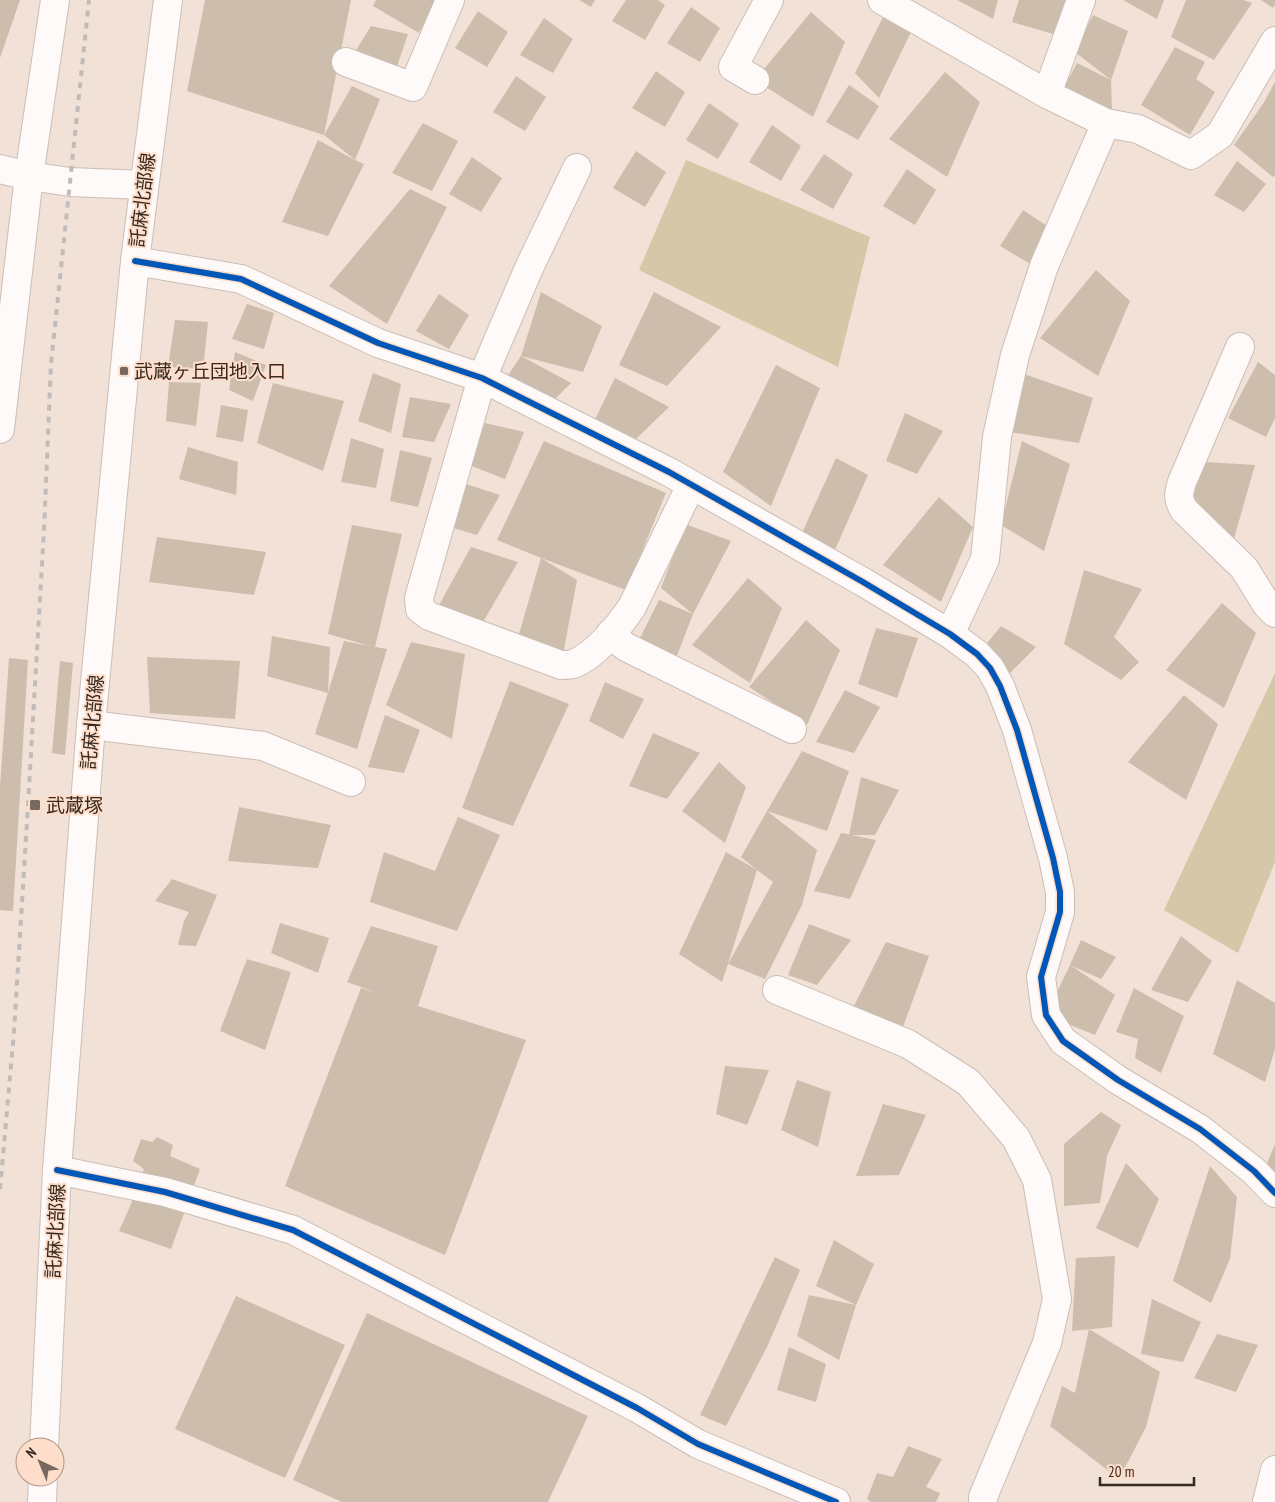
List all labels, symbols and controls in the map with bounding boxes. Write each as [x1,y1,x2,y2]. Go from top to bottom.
street label: 託麻北部線 [124,151,160,249]
place label: 武蔵ヶ丘団地入口 [134,359,286,383]
marker: 武蔵ヶ丘団地入口 [118,365,130,377]
street label: 託麻北部線 [76,674,108,770]
place label: 武蔵塚 [46,793,103,817]
marker: 武蔵塚 [28,798,42,812]
street label: 託麻北部線 [41,1183,69,1279]
north arrow [15,1437,65,1487]
text: N [22,1444,40,1462]
scale bar [1100,1454,1194,1486]
text: 20 m [1108,1462,1134,1481]

